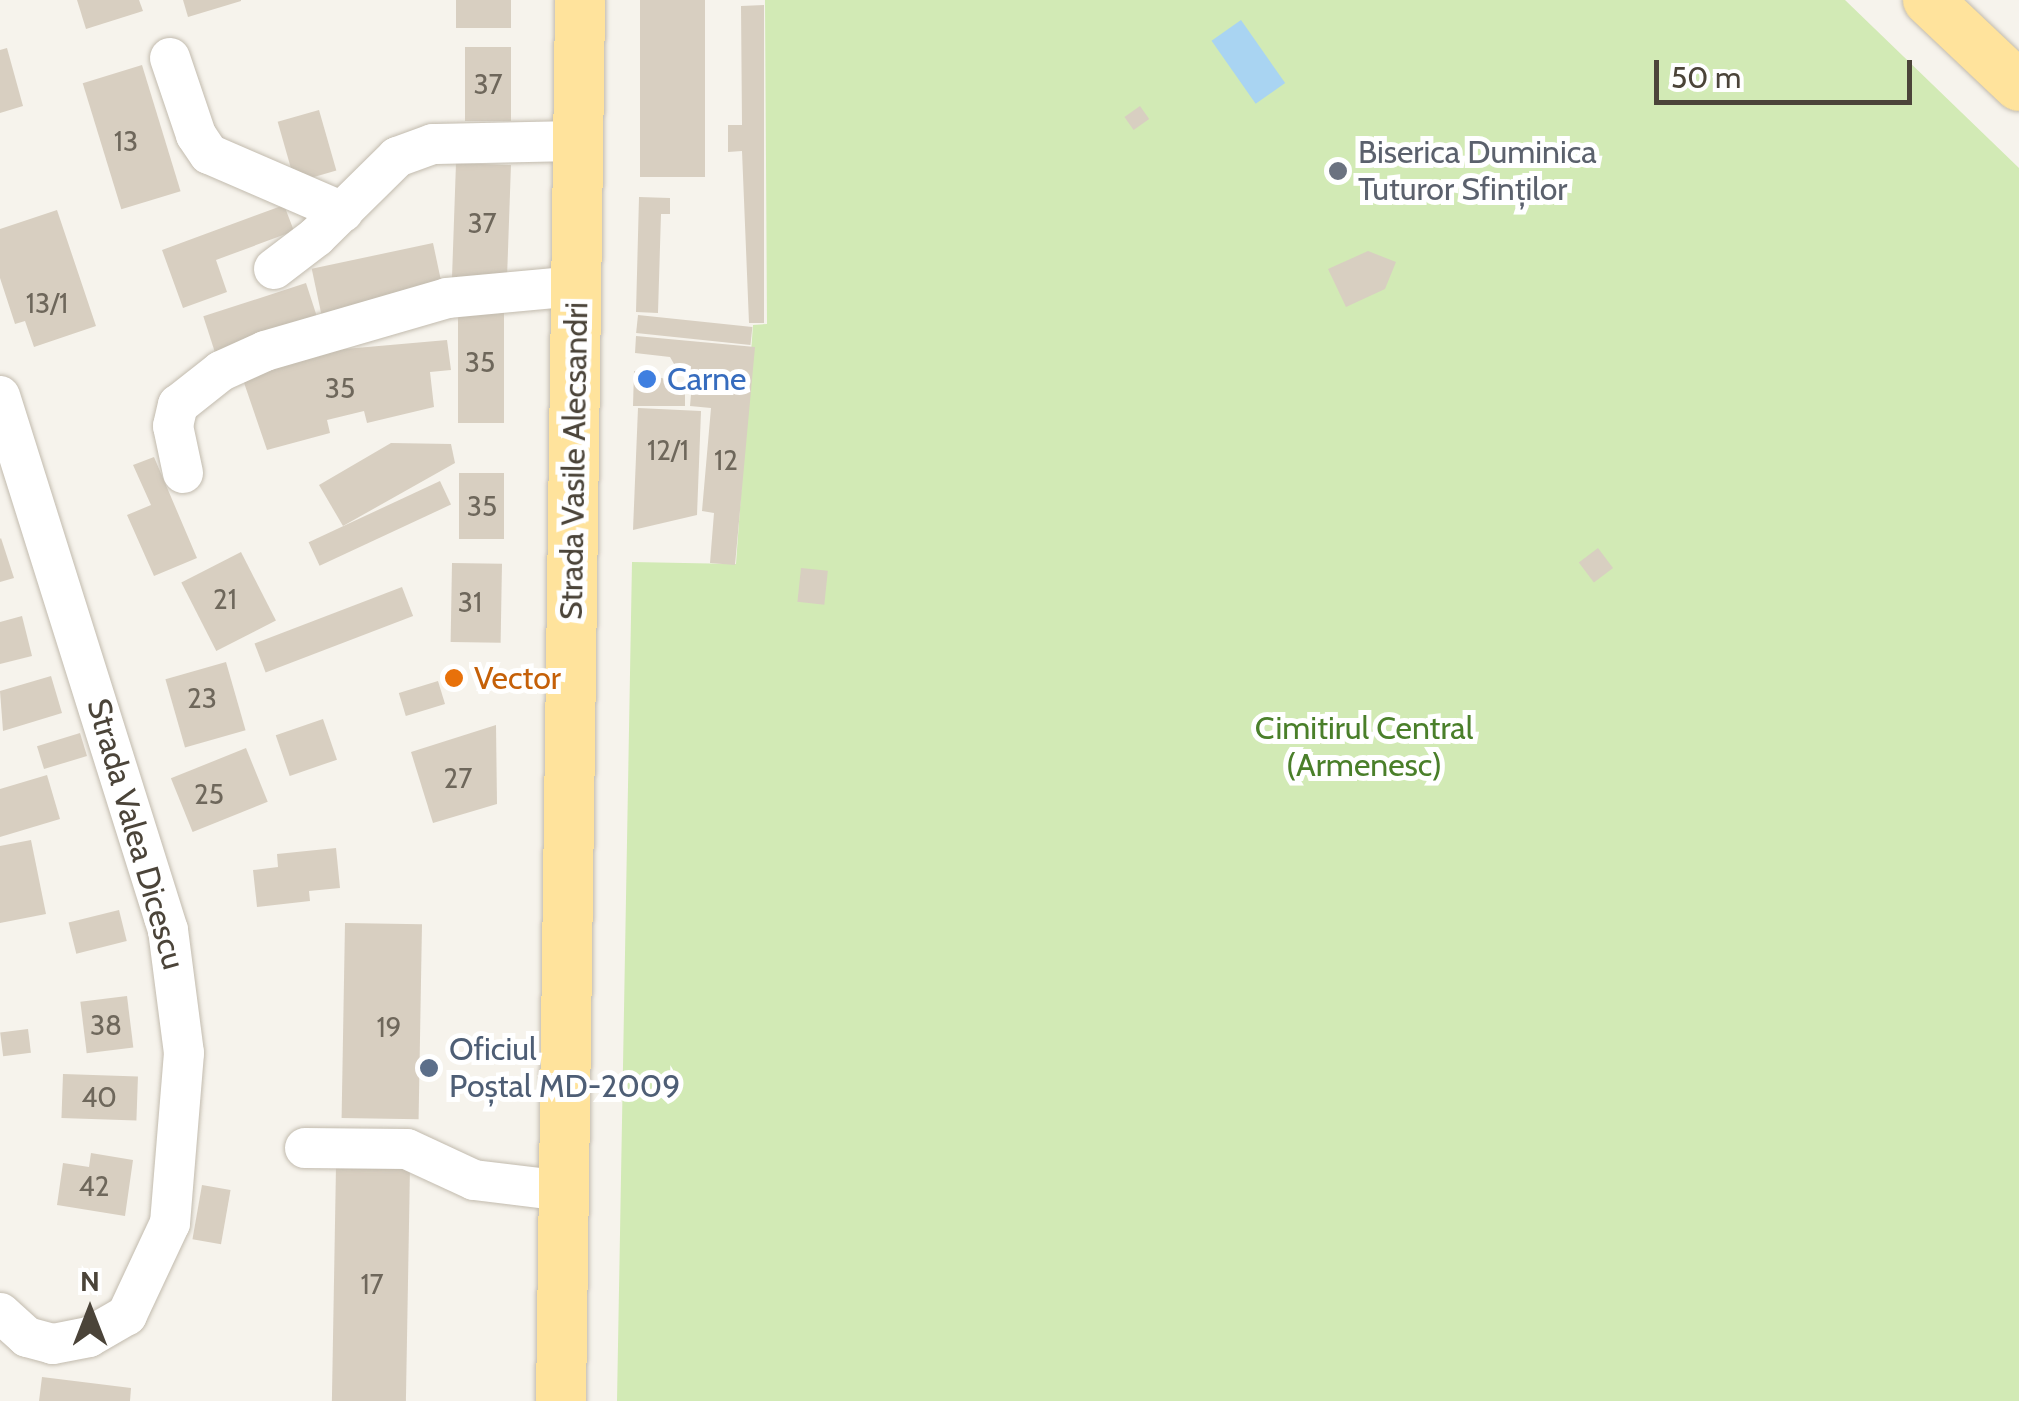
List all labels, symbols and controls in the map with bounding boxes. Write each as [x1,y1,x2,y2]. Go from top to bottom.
scale bar [1659,40,1916,102]
text: 50 m [1671,59,1741,96]
house number: 37 [473,67,503,101]
house number: 13 [114,124,138,158]
place label: Biserica Duminica Tuturor Sfinților [1358,134,1597,209]
marker: Biserica Duminica Tuturor Sfinților [1327,160,1349,182]
house number: 37 [467,206,497,240]
house number: 13/1 [26,286,68,320]
street label: Strada Vasile Alecsandri [552,302,596,620]
house number: 35 [465,345,495,379]
place label: Carne [667,360,746,398]
marker: Carne [636,368,658,390]
house number: 35 [325,371,355,405]
house number: 12/1 [647,433,689,467]
house number: 12 [714,443,738,477]
house number: 35 [467,489,497,523]
house number: 21 [213,582,237,616]
house number: 31 [458,585,482,619]
place label: Vector [474,659,561,697]
marker: Vector [443,667,465,689]
house number: 23 [187,681,217,715]
street label: Strada Valea Dicescu [79,694,193,974]
park label: Cimitirul Central (Armenesc) [1255,710,1473,785]
house number: 27 [444,761,472,795]
house number: 25 [194,777,224,811]
house number: 38 [90,1008,122,1042]
house number: 19 [376,1010,402,1044]
place label: Oficiul Poștal MD-2009 [449,1031,680,1106]
marker: Oficiul Poștal MD-2009 [418,1057,440,1079]
house number: 40 [81,1080,117,1114]
house number: 42 [79,1169,109,1203]
north arrow [40,1261,140,1361]
text: N [80,1264,100,1298]
house number: 17 [360,1267,384,1301]

